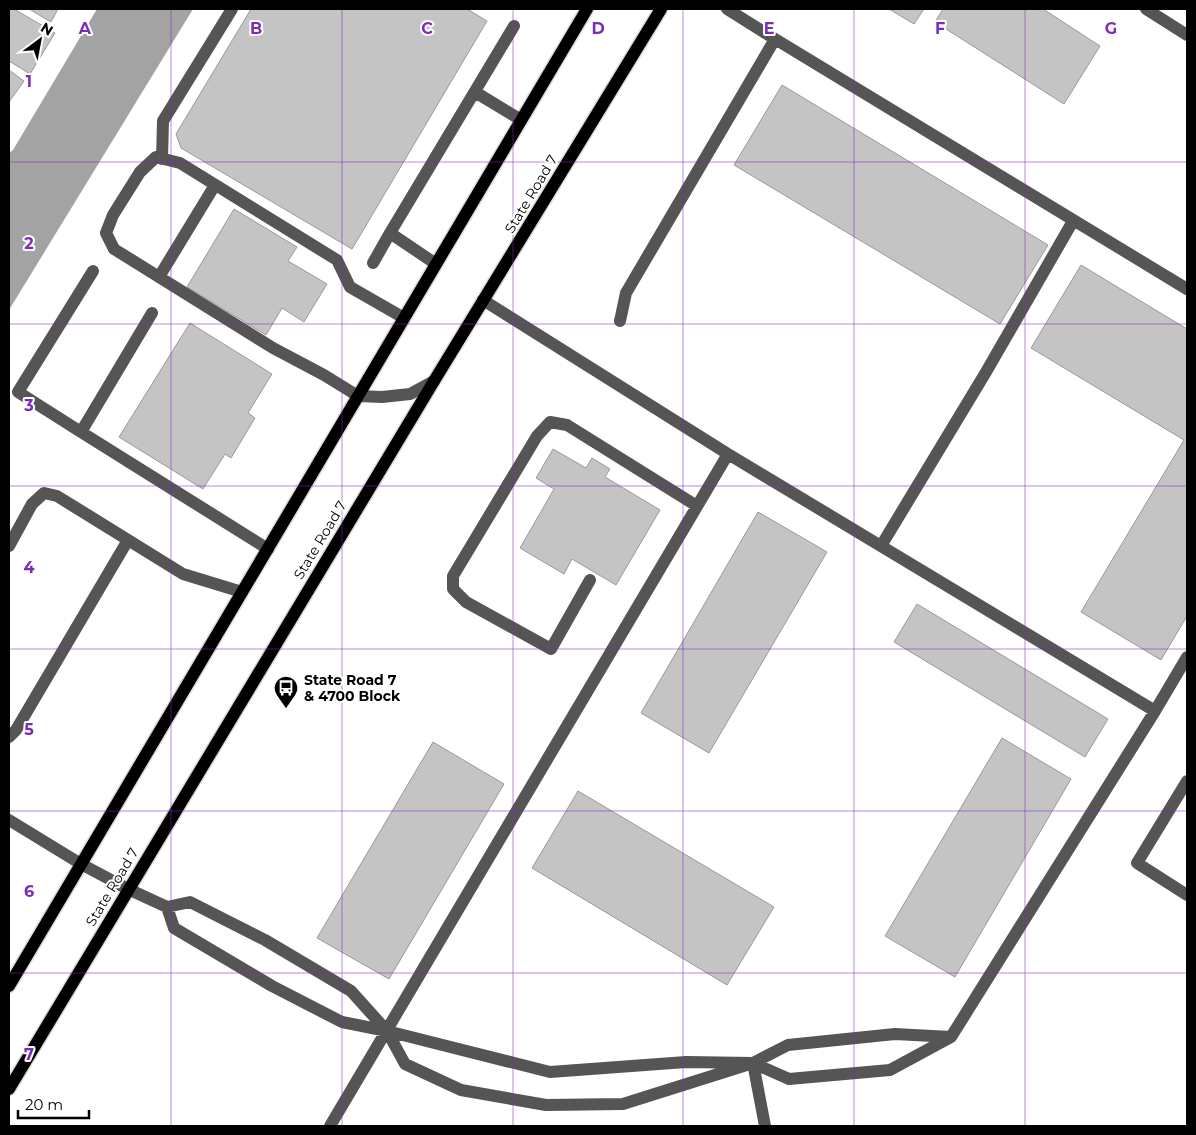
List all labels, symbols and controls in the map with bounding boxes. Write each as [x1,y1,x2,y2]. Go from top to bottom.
north arrow [15,15,65,65]
text: N [37,18,56,40]
text: A [78,19,92,38]
text: B [250,19,262,38]
text: C [421,19,433,38]
text: D [591,19,605,38]
text: E [764,19,774,38]
text: F [935,19,945,38]
text: G [1105,19,1117,38]
text: 1 [26,72,32,91]
street label: State Road 7 [501,152,561,236]
text: 2 [24,234,34,253]
text: 3 [23,396,34,415]
street label: State Road 7 [290,498,350,582]
text: 4 [23,558,35,577]
place label: State Road 7 & 4700 Block [304,671,401,705]
bus stop icon: State Road 7 & 4700 Block [273,675,299,709]
text: 5 [24,720,34,739]
street label: State Road 7 [82,845,142,929]
text: 6 [24,882,34,901]
text: 7 [24,1045,34,1064]
scale bar [18,1088,89,1120]
text: 20 m [25,1095,63,1114]

